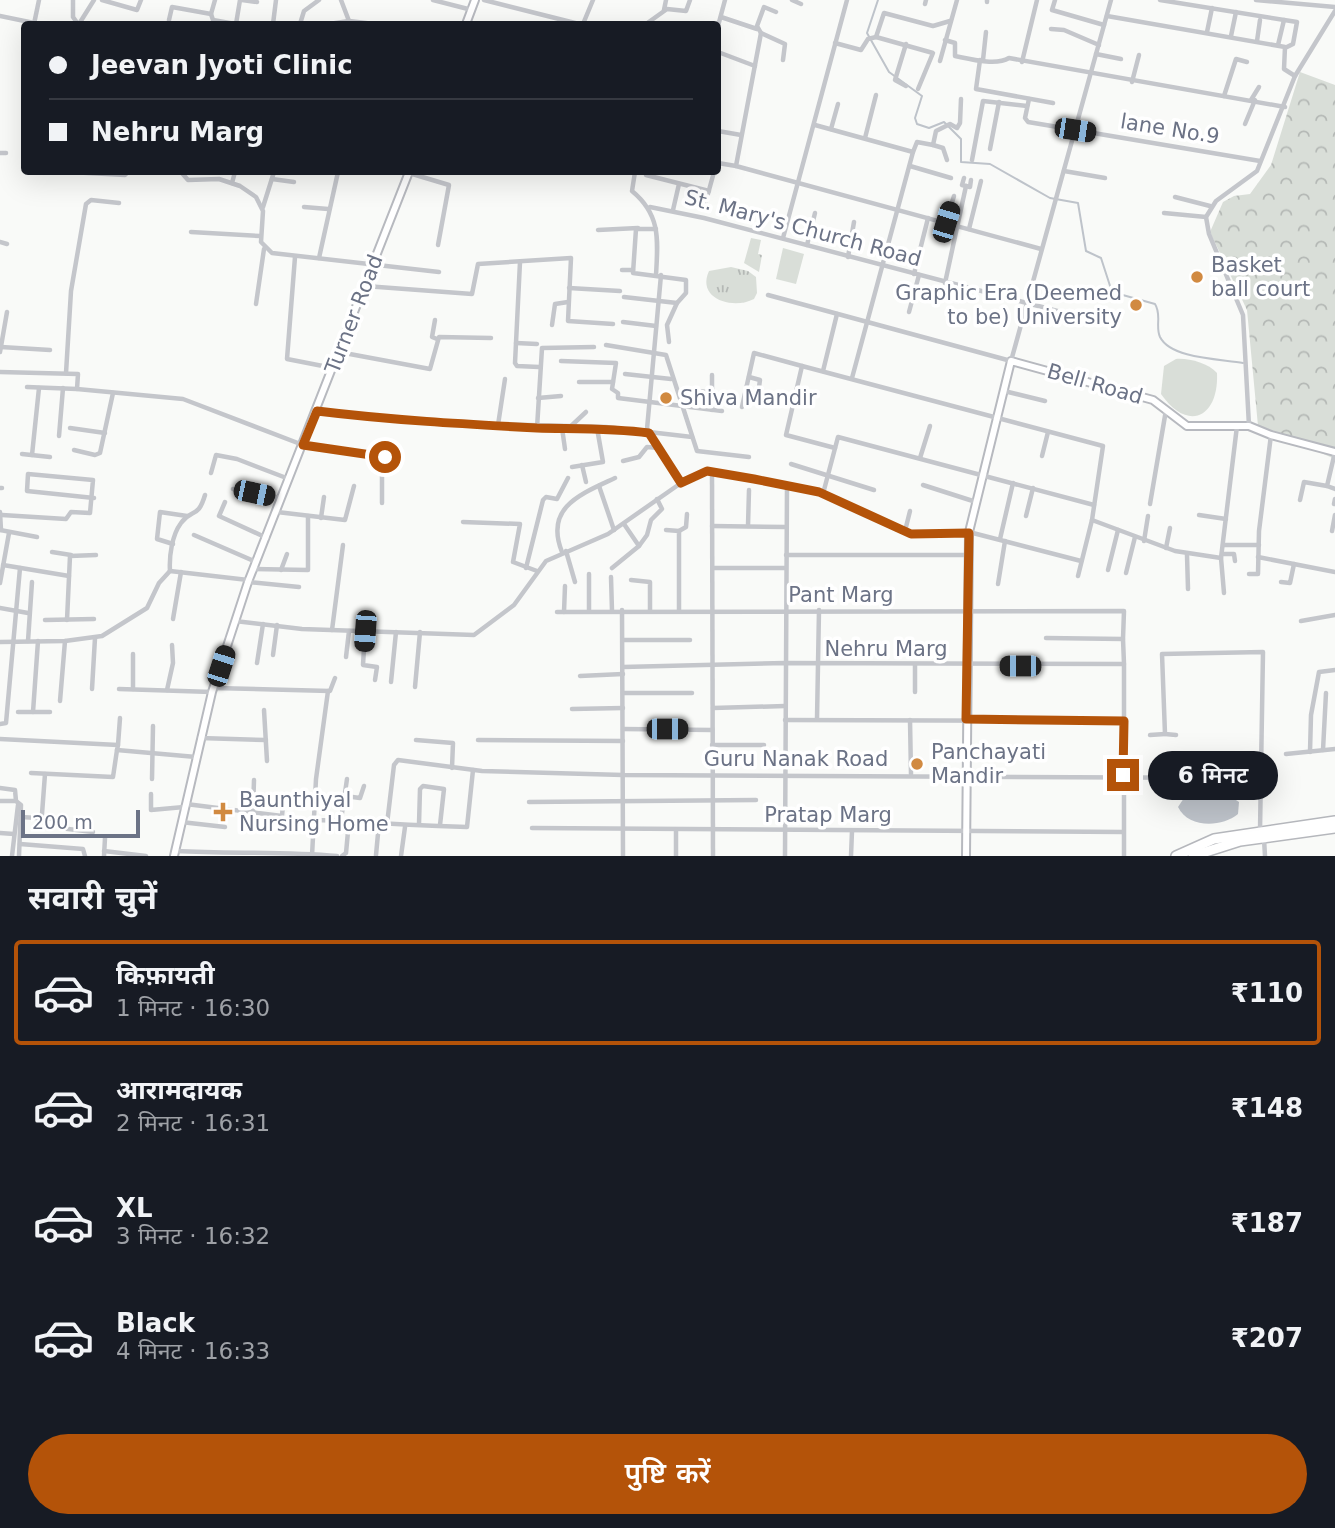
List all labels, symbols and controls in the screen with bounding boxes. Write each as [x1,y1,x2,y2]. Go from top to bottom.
text: Jeevan Jyoti Clinic [91,50,353,80]
street label: lane No.9 [1119,109,1221,149]
car [1053,116,1098,144]
text: Nehru Marg [91,117,264,147]
street label: St. Mary's Church Road [682,185,924,271]
car [930,199,963,245]
street label: Turner Road [320,251,388,378]
place label: Basket ball court [1211,253,1310,301]
marker: Basket ball court [1189,269,1205,285]
place label: Graphic Era (Deemed to be) University [895,281,1122,329]
marker: Graphic Era (Deemed to be) University [1128,297,1144,313]
street label: Bell Road [1044,359,1146,409]
place label: Shiva Mandir [680,386,817,410]
marker: Shiva Mandir [658,390,674,406]
route start [369,441,401,473]
car [232,478,277,508]
street label: Pant Marg [788,583,894,607]
car [354,609,377,653]
street label: Nehru Marg [824,637,948,661]
car [205,643,238,689]
car [1000,656,1042,677]
car [647,719,689,740]
place label: Panchayati Mandir [931,740,1046,788]
street label: Guru Nanak Road [704,747,888,771]
callout: 6 मिनट [1148,750,1277,800]
marker: Panchayati Mandir [909,756,925,772]
route end [1107,759,1139,791]
text: 6 मिनट [1178,762,1248,788]
place label: Baunthiyal Nursing Home [239,788,389,836]
marker: Baunthiyal Nursing Home [213,802,233,822]
street label: Pratap Marg [764,803,892,827]
scale bar [21,807,140,839]
text: 200 m [32,811,93,833]
text: सवारी चुनें [28,879,157,917]
text: किफ़ायती [116,960,215,990]
icon: car [32,961,95,1024]
text: ₹110 [1231,978,1303,1008]
text: 1 मिनट · 16:30 [116,995,270,1021]
text: आरामदायक [116,1075,242,1105]
icon: car [32,1076,95,1139]
text: ₹148 [1231,1093,1303,1123]
text: 2 मिनट · 16:31 [116,1110,270,1136]
icon: car [32,1191,95,1254]
text: XL [116,1193,153,1223]
text: ₹187 [1231,1208,1303,1238]
text: 3 मिनट · 16:32 [116,1223,270,1249]
icon: car [32,1306,95,1369]
text: Black [116,1308,195,1338]
text: ₹207 [1231,1323,1303,1353]
text: 4 मिनट · 16:33 [116,1338,270,1364]
button: पुष्टि करें [28,1434,1307,1514]

